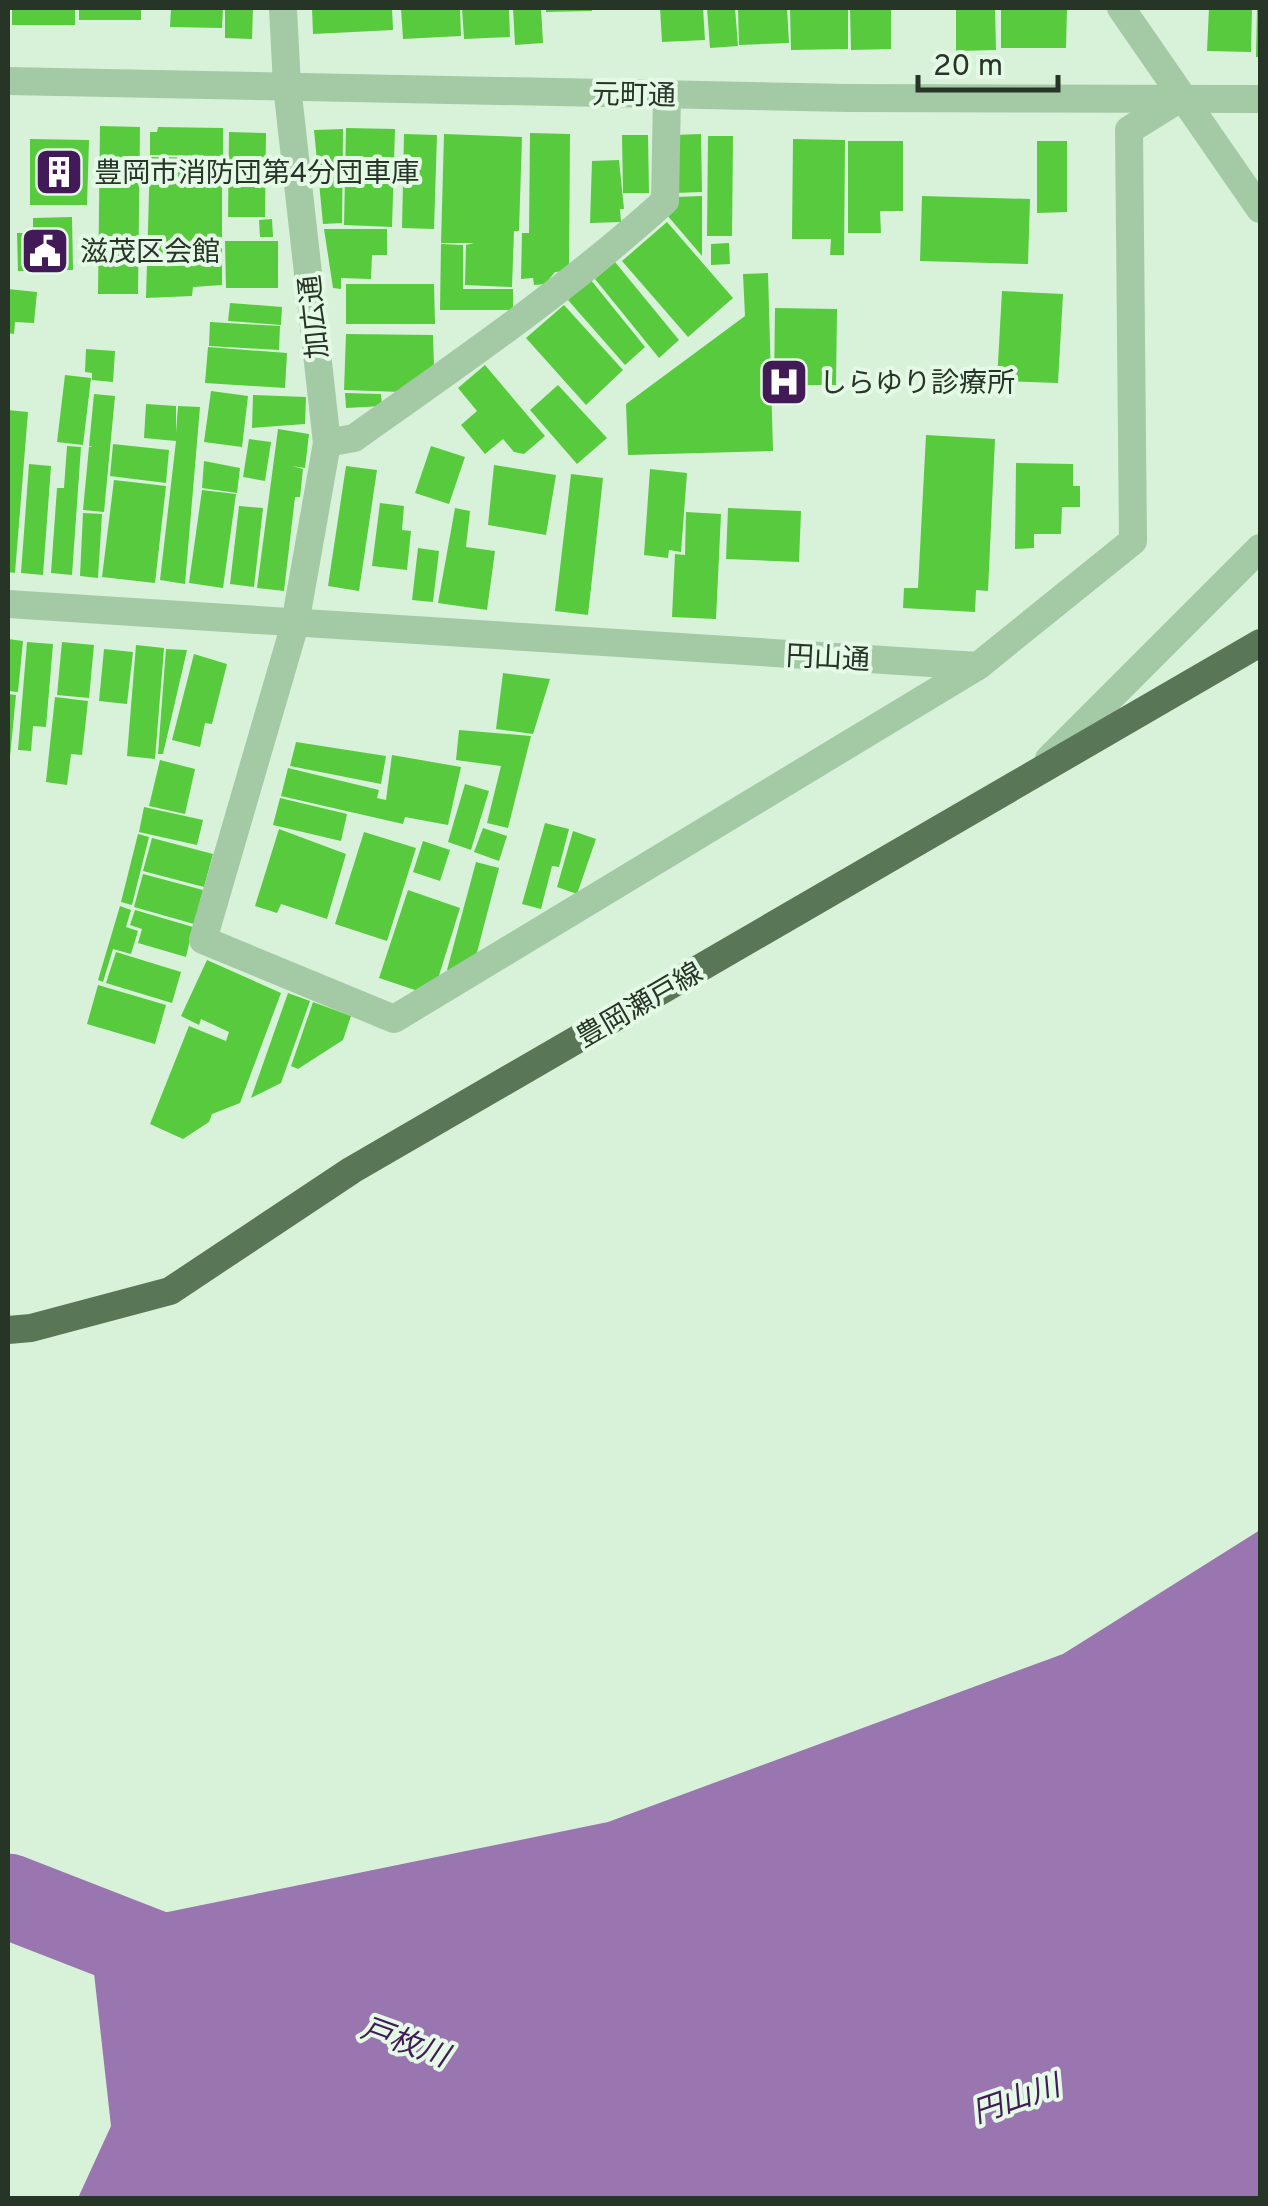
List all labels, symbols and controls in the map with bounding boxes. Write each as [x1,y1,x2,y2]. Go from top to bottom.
scale bar [918,30,1058,92]
text: 20 m [933,49,1003,86]
street label: 元町通 [592,78,676,116]
building icon: 豊岡市消防団第4分団車庫 [33,146,85,198]
place label: 豊岡市消防団第4分団車庫 [94,157,419,193]
public building icon: 滋茂区会館 [19,225,71,277]
place label: 滋茂区会館 [80,236,220,272]
street label: 加広通 [294,273,338,360]
hospital icon: しらゆり診療所 [758,356,810,408]
place label: しらゆり診療所 [819,367,1015,403]
street label: 円山通 [785,640,871,680]
street label: 豊岡瀬戸線 [571,956,710,1057]
water label: 戸枚川 [356,2012,456,2078]
water label: 円山川 [968,2068,1068,2134]

